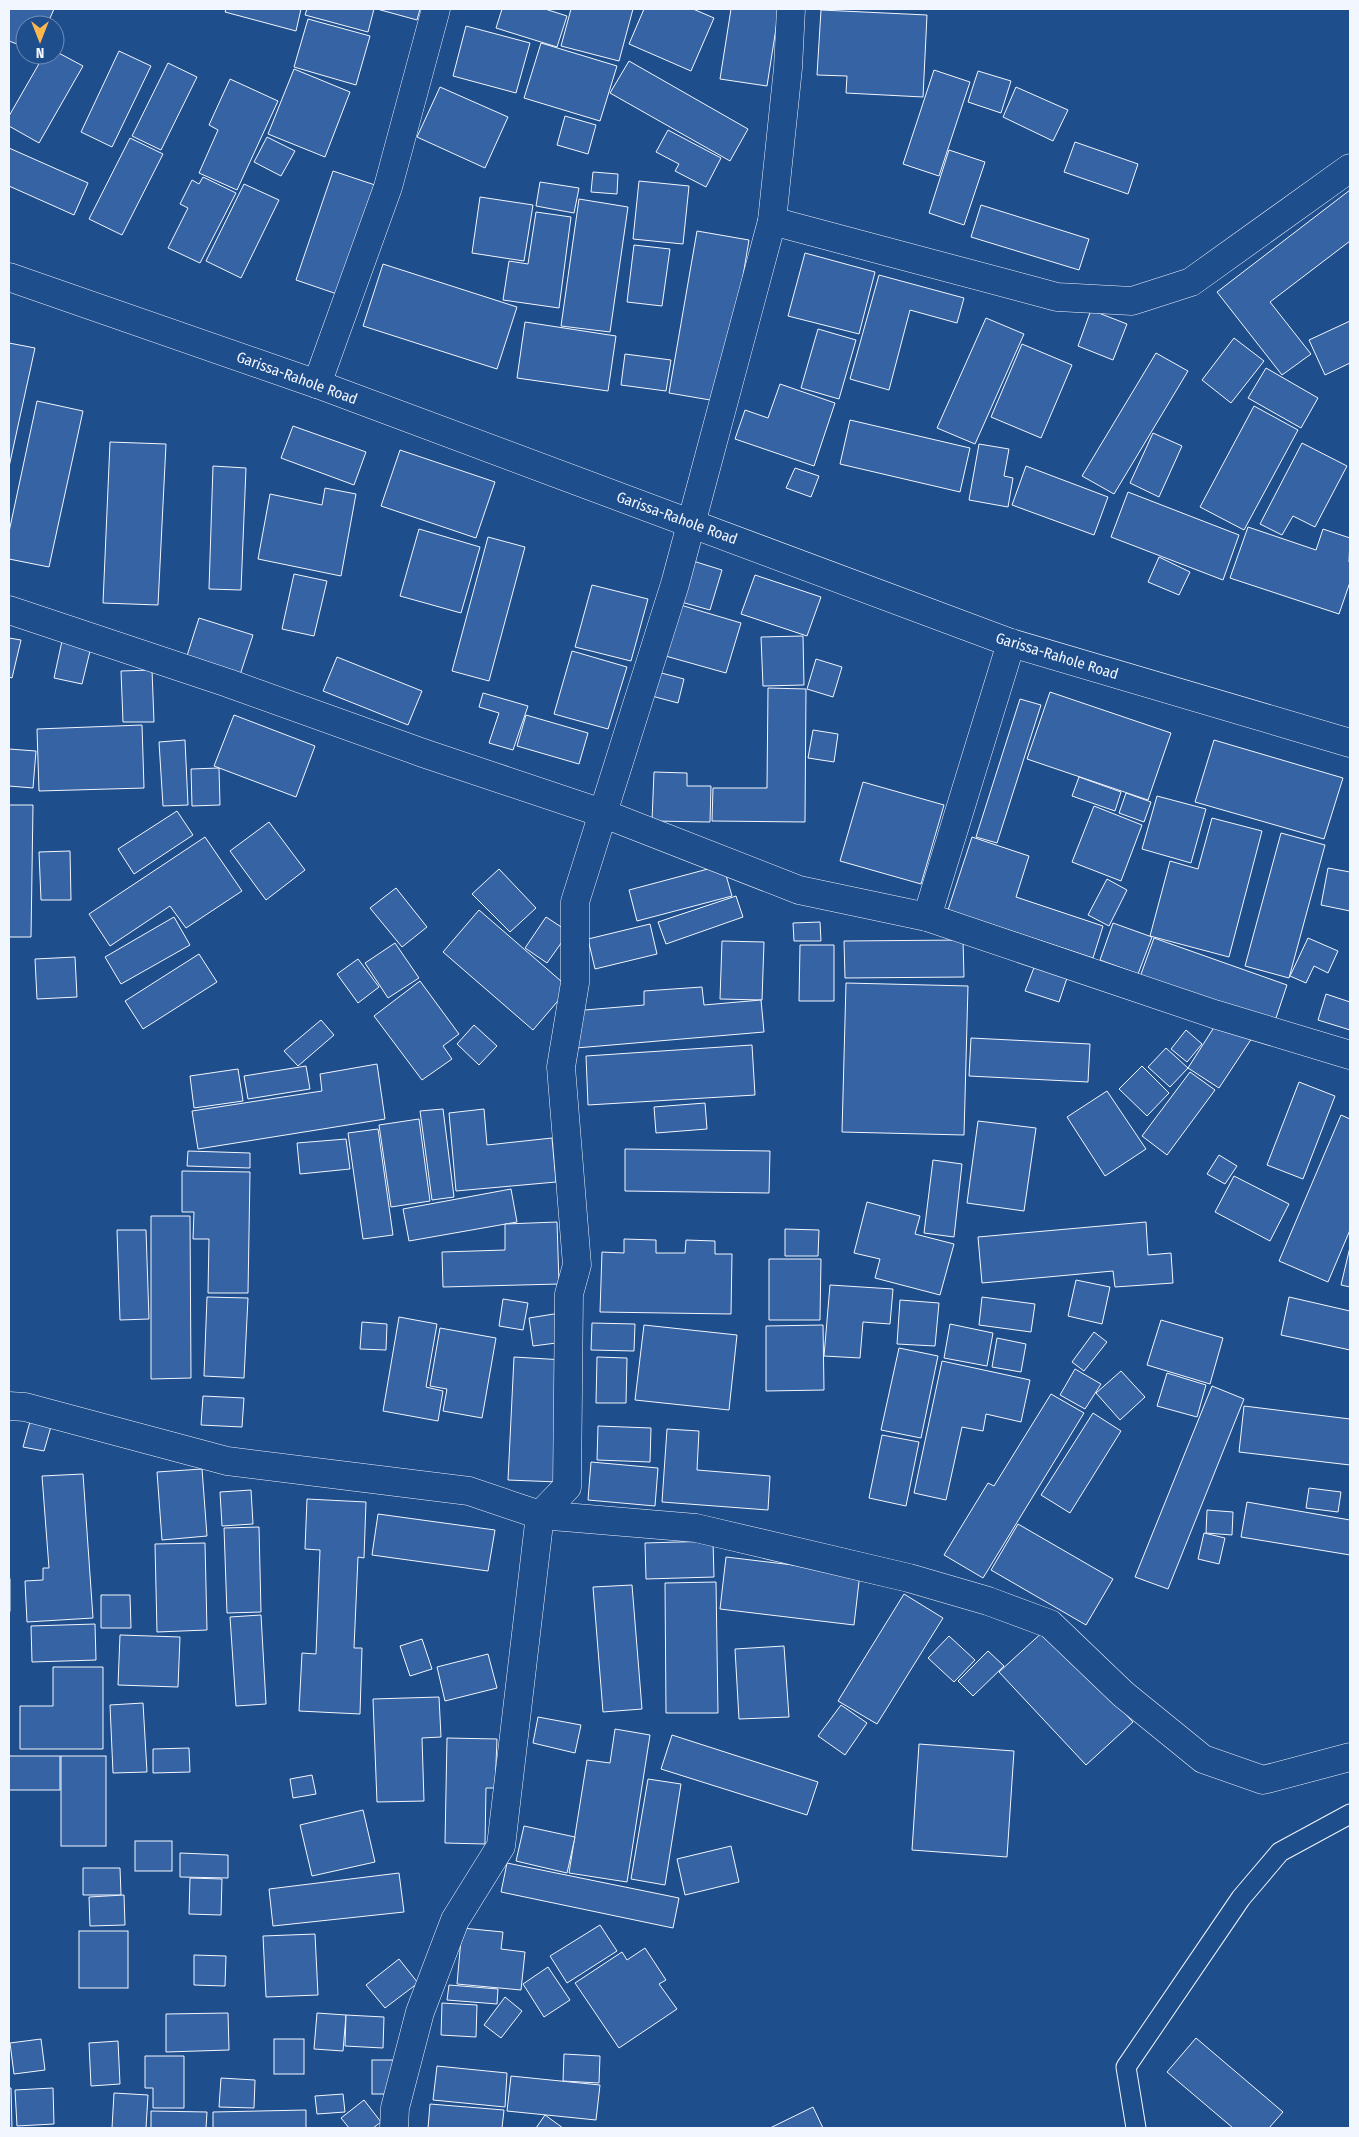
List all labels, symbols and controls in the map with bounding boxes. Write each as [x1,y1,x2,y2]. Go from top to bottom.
north arrow [15,15,65,65]
text: N [36,44,44,61]
street label: Garissa-Rahole Road [234,348,360,408]
street label: Garissa-Rahole Road [614,488,740,548]
street label: Garissa-Rahole Road [993,629,1121,683]

